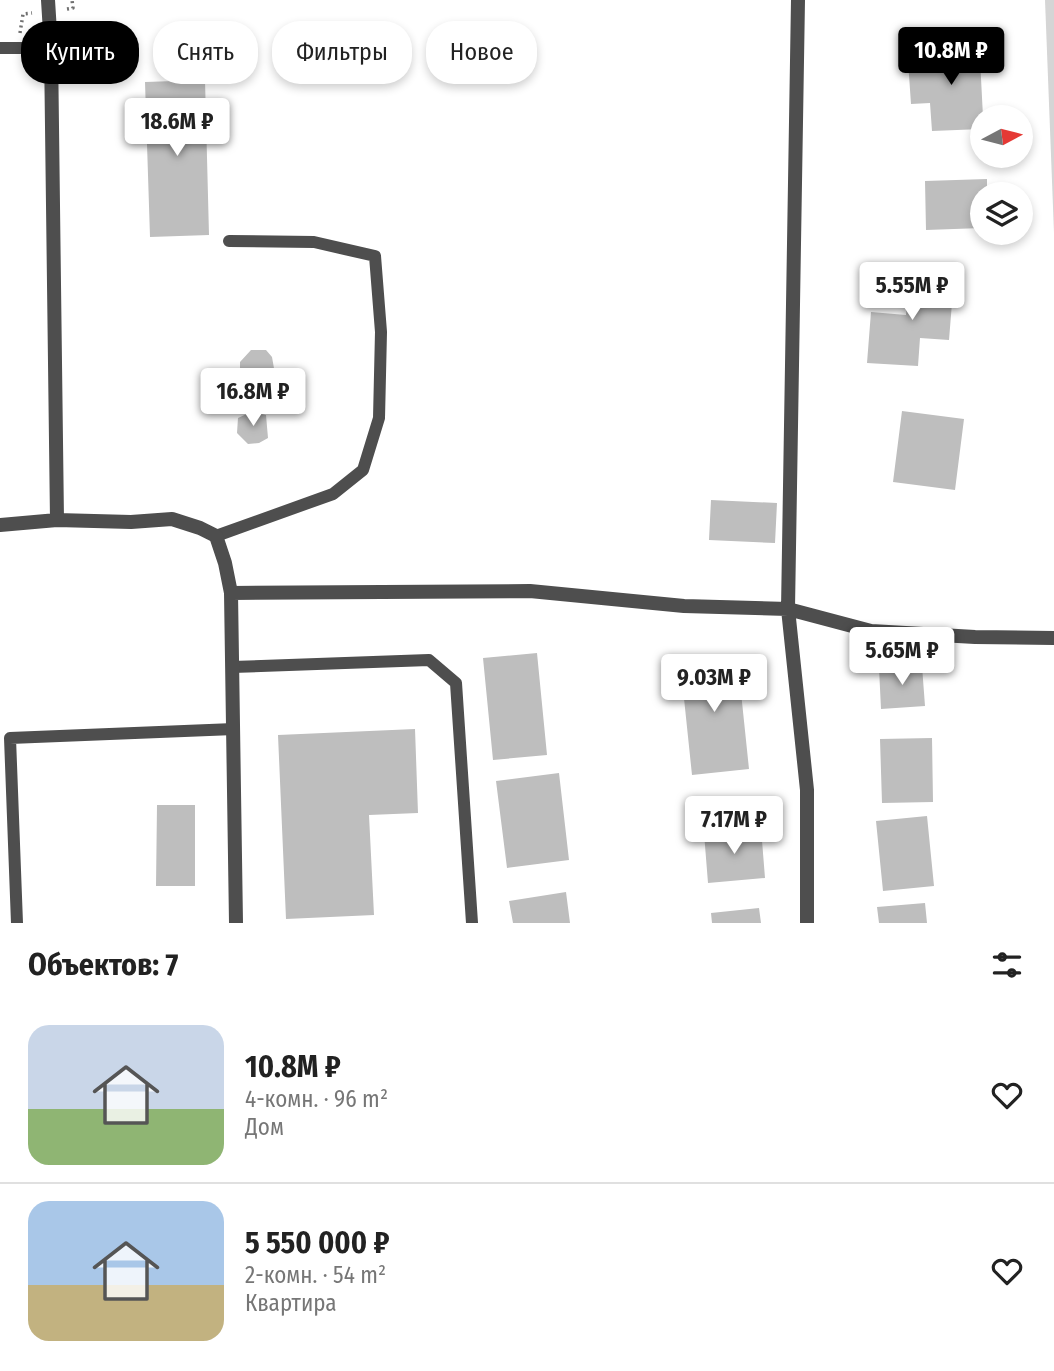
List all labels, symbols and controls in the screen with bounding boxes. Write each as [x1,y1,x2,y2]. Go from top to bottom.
chip: Купить [21,21,139,84]
chip: Снять [153,21,258,84]
chip: Фильтры [272,21,412,84]
chip: Новое [426,21,537,84]
pin: 10.8M ₽ [886,28,1016,87]
text: 10.8M ₽ [914,36,988,64]
pin: 18.6M ₽ [112,99,242,158]
north arrow [970,105,1032,168]
map controls [970,105,1033,245]
text: 18.6M ₽ [141,107,213,135]
button: layers [970,182,1033,245]
pin: 5.55M ₽ [847,262,977,322]
text: 5.55M ₽ [875,271,949,299]
pin: 16.8M ₽ [188,368,318,428]
text: 16.8M ₽ [217,377,289,405]
pin: 5.65M ₽ [837,628,967,687]
text: 5.65M ₽ [865,636,939,664]
pin: 9.03M ₽ [649,654,779,714]
text: 9.03M ₽ [677,663,751,691]
pin: 7.17M ₽ [669,796,799,856]
text: 7.17M ₽ [701,805,767,833]
icon: filters [988,946,1026,984]
text: Объектов: 7 [28,947,178,983]
text: 10.8M ₽ [245,1049,341,1085]
icon: home [84,1053,168,1137]
icon: heart [988,1076,1026,1114]
text: 4-комн. · 96 m² [245,1085,388,1113]
text: Дом [245,1113,284,1141]
text: 5 550 000 ₽ [245,1225,390,1261]
icon: home [84,1229,168,1313]
icon: heart [988,1252,1026,1290]
text: 2-комн. · 54 m² [245,1261,386,1289]
text: Квартира [245,1289,337,1317]

